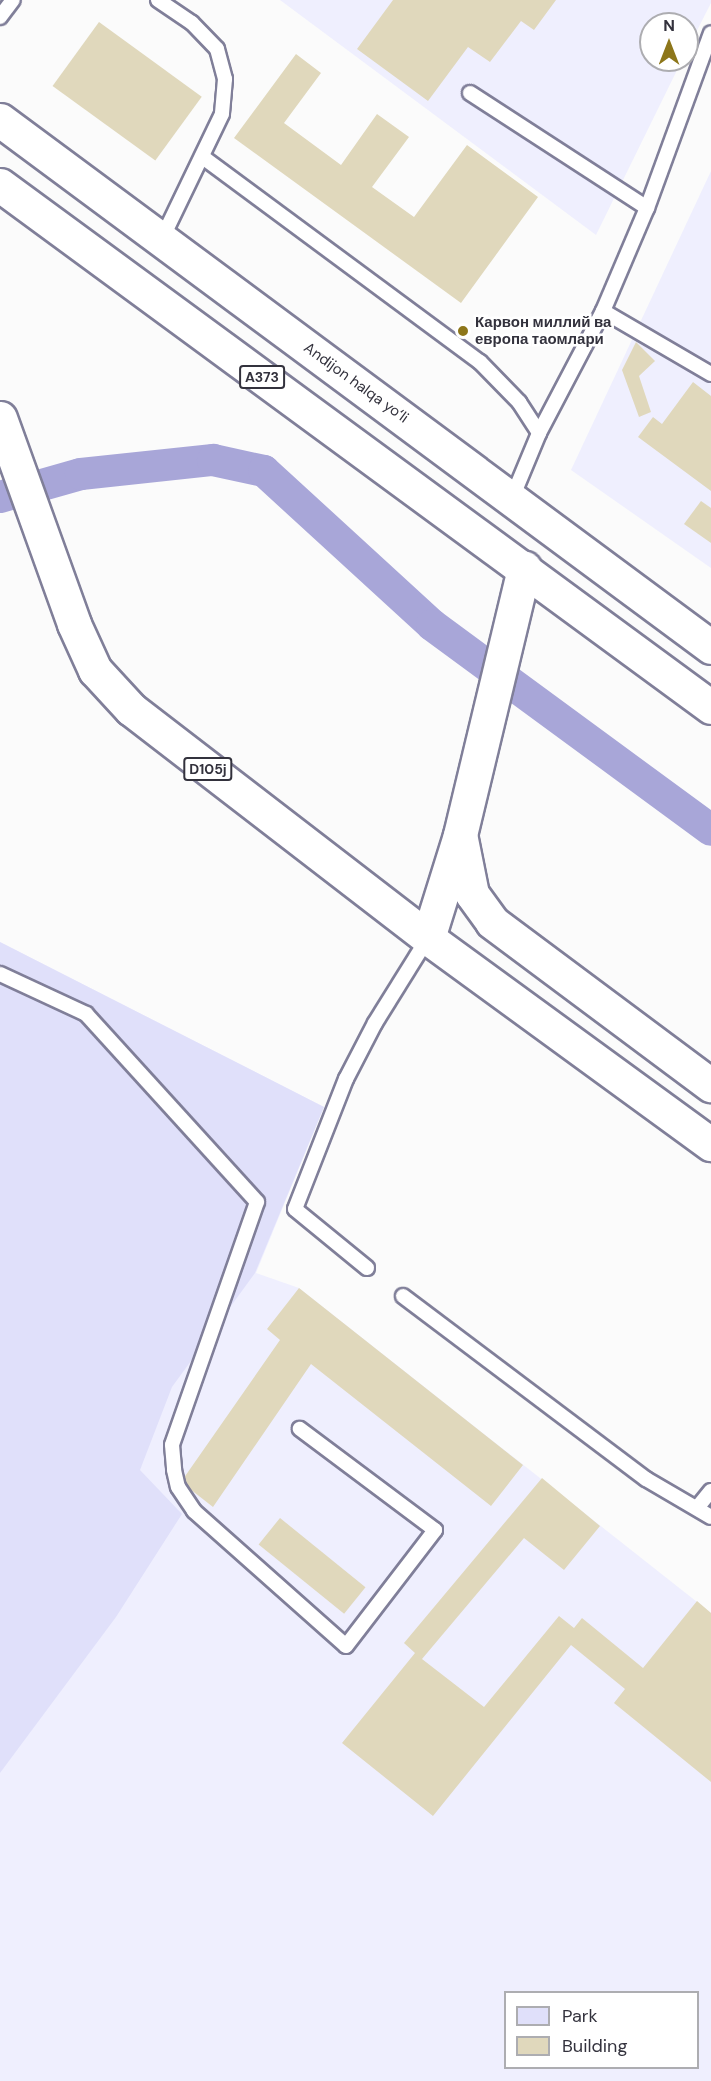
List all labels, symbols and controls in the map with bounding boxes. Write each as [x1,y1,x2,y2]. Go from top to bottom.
north arrow [639,12,699,72]
text: N [663,15,675,36]
place label: Карвон миллий ва европа таомлари [475,313,611,348]
marker: Карвон миллий ва европа таомлари [456,324,470,338]
street label: Andijon halqa yo‘li [300,339,412,427]
road number: A373 [238,366,286,388]
road number: D105j [182,758,234,780]
legend [504,1991,699,2069]
text: Park [562,2004,598,2028]
text: Building [562,2034,627,2058]

